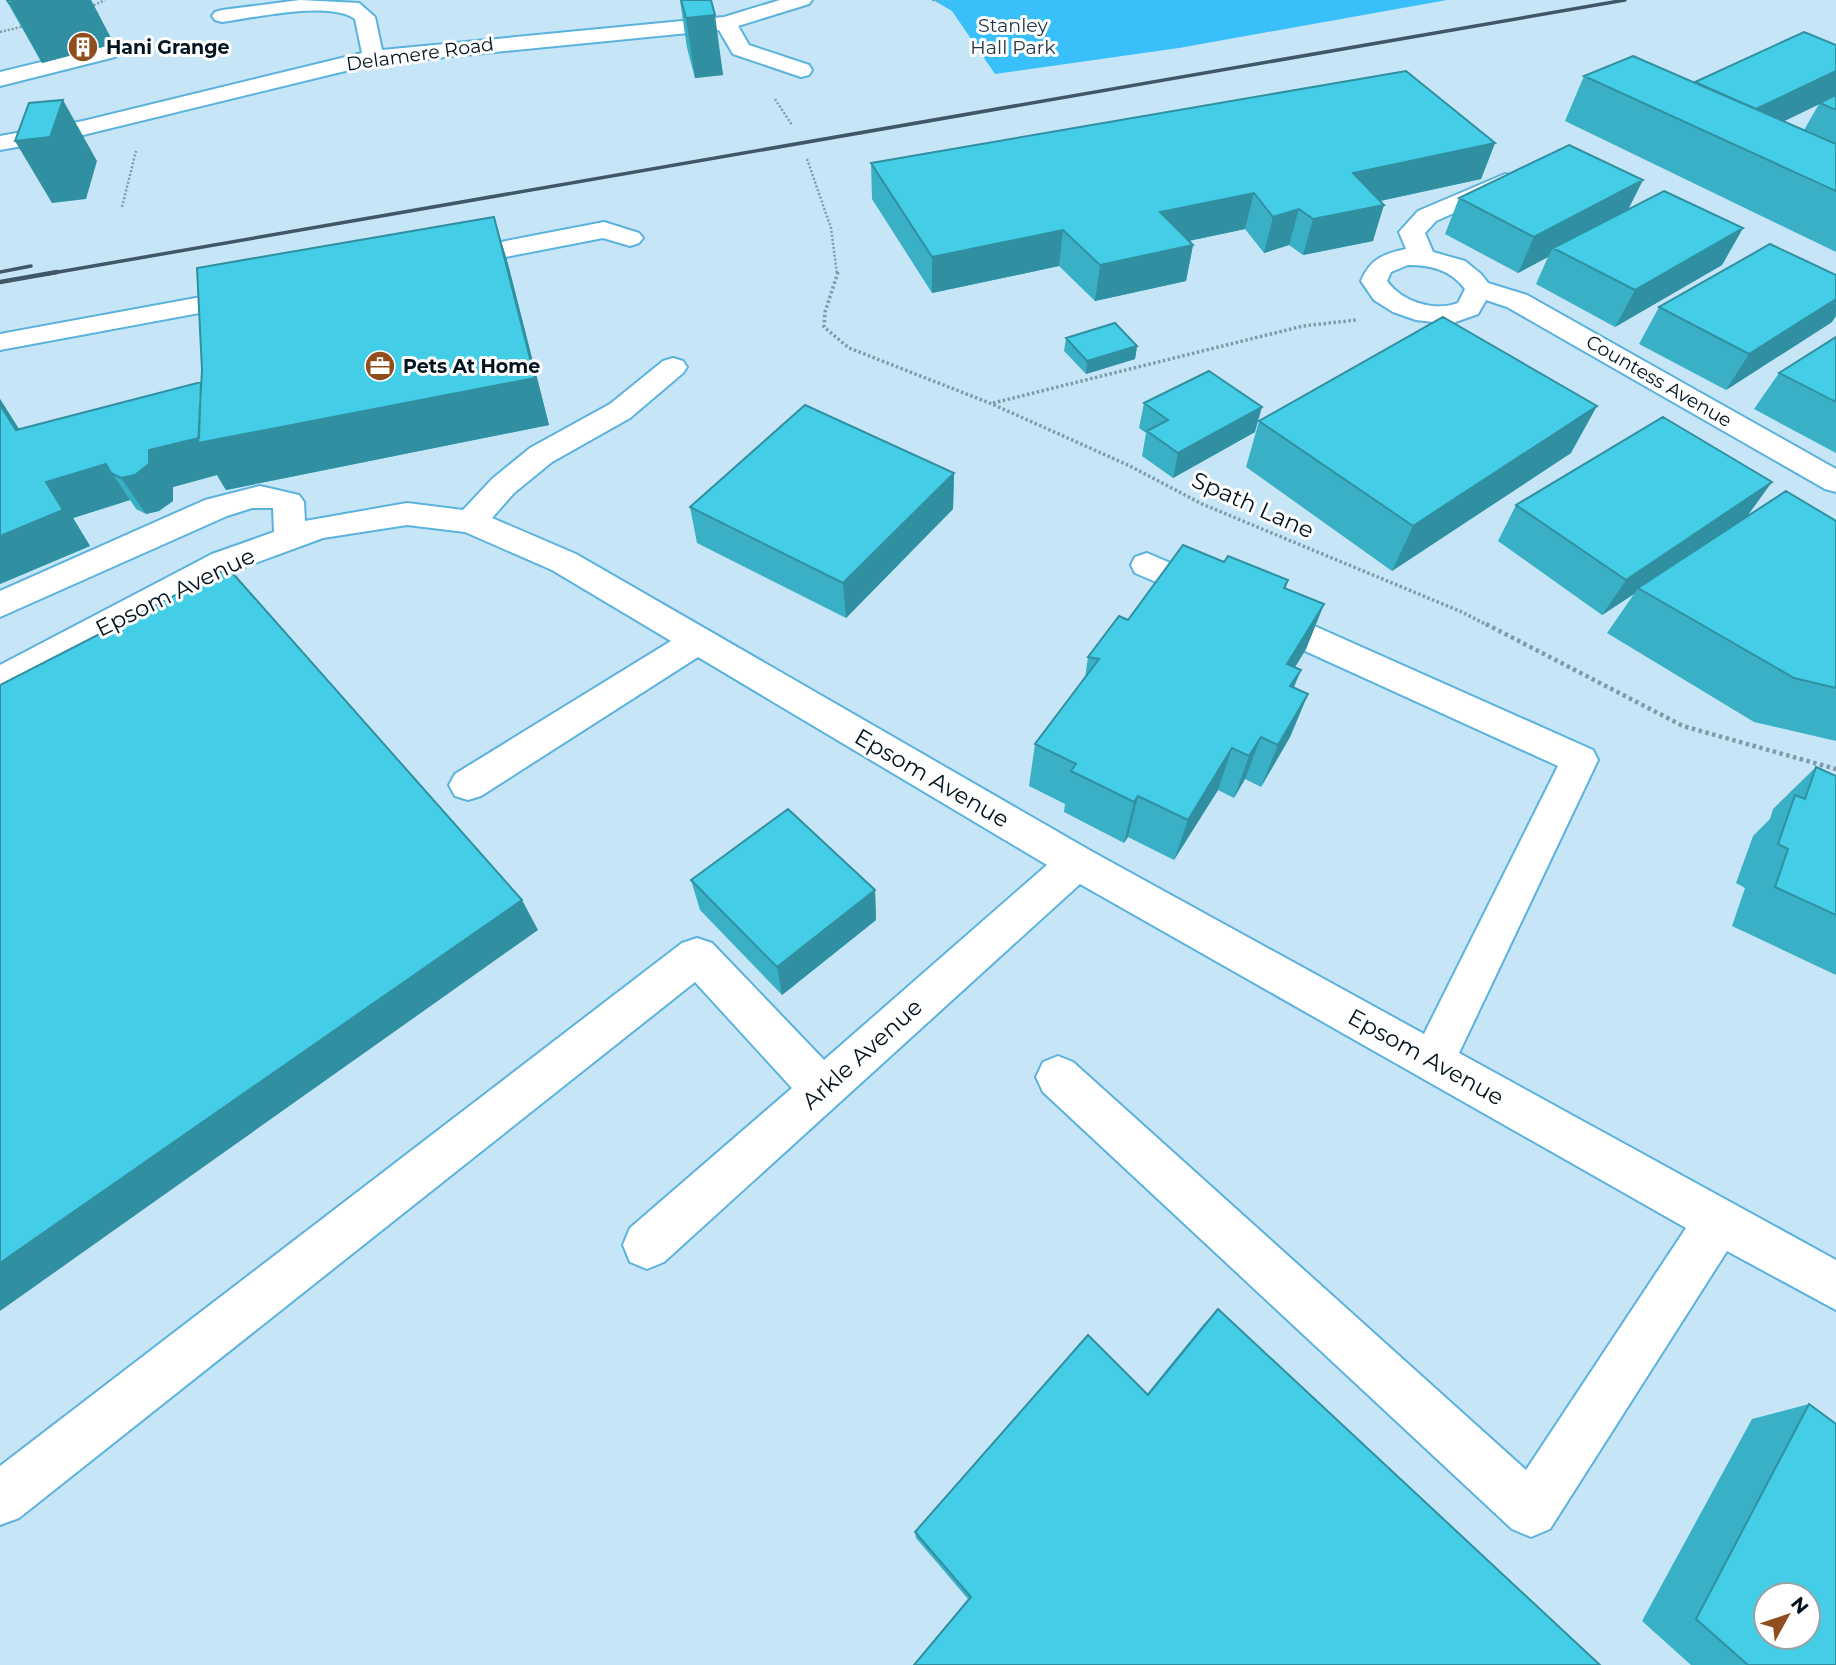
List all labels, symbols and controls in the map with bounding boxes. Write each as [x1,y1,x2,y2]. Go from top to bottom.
park label: Stanley Hall Park [970,14,1056,59]
building icon: Hani Grange [66,30,100,64]
street label: Delamere Road [345,32,495,76]
place label: Hani Grange [106,36,230,59]
street label: Countess Avenue [1582,330,1736,432]
office icon: Pets At Home [363,349,397,383]
place label: Pets At Home [403,355,540,378]
street label: Spath Lane [1188,466,1318,544]
street label: Epsom Avenue [91,541,259,643]
street label: Epsom Avenue [850,722,1014,834]
street label: Arkle Avenue [796,993,928,1115]
street label: Epsom Avenue [1343,1003,1509,1111]
north arrow [1752,1581,1822,1651]
text: N [1786,1592,1813,1619]

